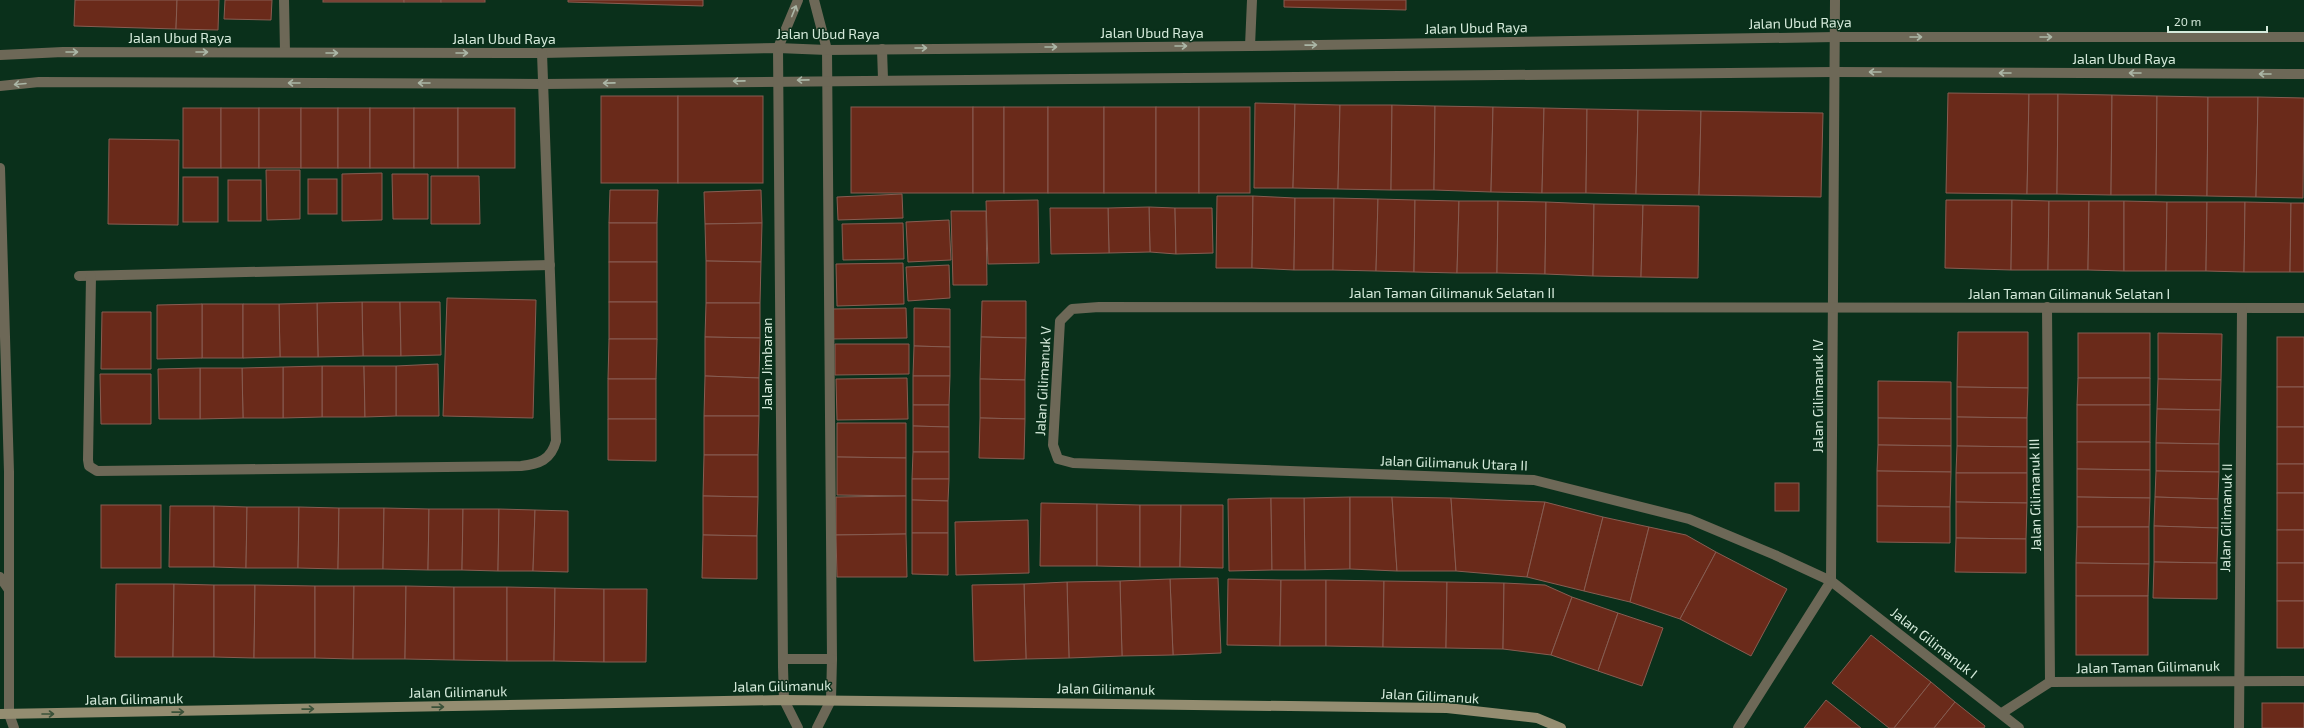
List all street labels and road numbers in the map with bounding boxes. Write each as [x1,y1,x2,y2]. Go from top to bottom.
street label: Jalan Ubud Raya [1748,13,1852,32]
street label: Jalan Ubud Raya [1424,18,1528,37]
street label: Jalan Ubud Raya [1100,24,1204,41]
street label: Jalan Ubud Raya [776,25,880,42]
street label: Jalan Ubud Raya [128,29,232,46]
street label: Jalan Ubud Raya [452,30,556,47]
street label: Jalan Ubud Raya [2072,50,2176,67]
street label: Jalan Taman Gilimanuk Selatan II [1349,284,1555,301]
street label: Jalan Taman Gilimanuk Selatan I [1968,285,2170,302]
street label: Jalan Jimbaran [758,318,775,410]
street label: Jalan Gilimanuk V [1031,325,1054,436]
street label: Jalan Gilimanuk IV [1809,339,1826,453]
street label: Jalan Gilimanuk III [2025,439,2044,551]
street label: Jalan Gilimanuk Utara II [1380,451,1528,474]
street label: Jalan Gilimanuk II [2216,463,2235,573]
street label: Jalan Gilimanuk I [1888,603,1981,682]
street label: Jalan Taman Gilimanuk [2076,657,2220,676]
street label: Jalan Gilimanuk [733,676,831,695]
street label: Jalan Gilimanuk [1057,679,1155,698]
street label: Jalan Gilimanuk [409,682,507,701]
street label: Jalan Gilimanuk [1380,684,1480,707]
street label: Jalan Gilimanuk [85,689,183,708]

